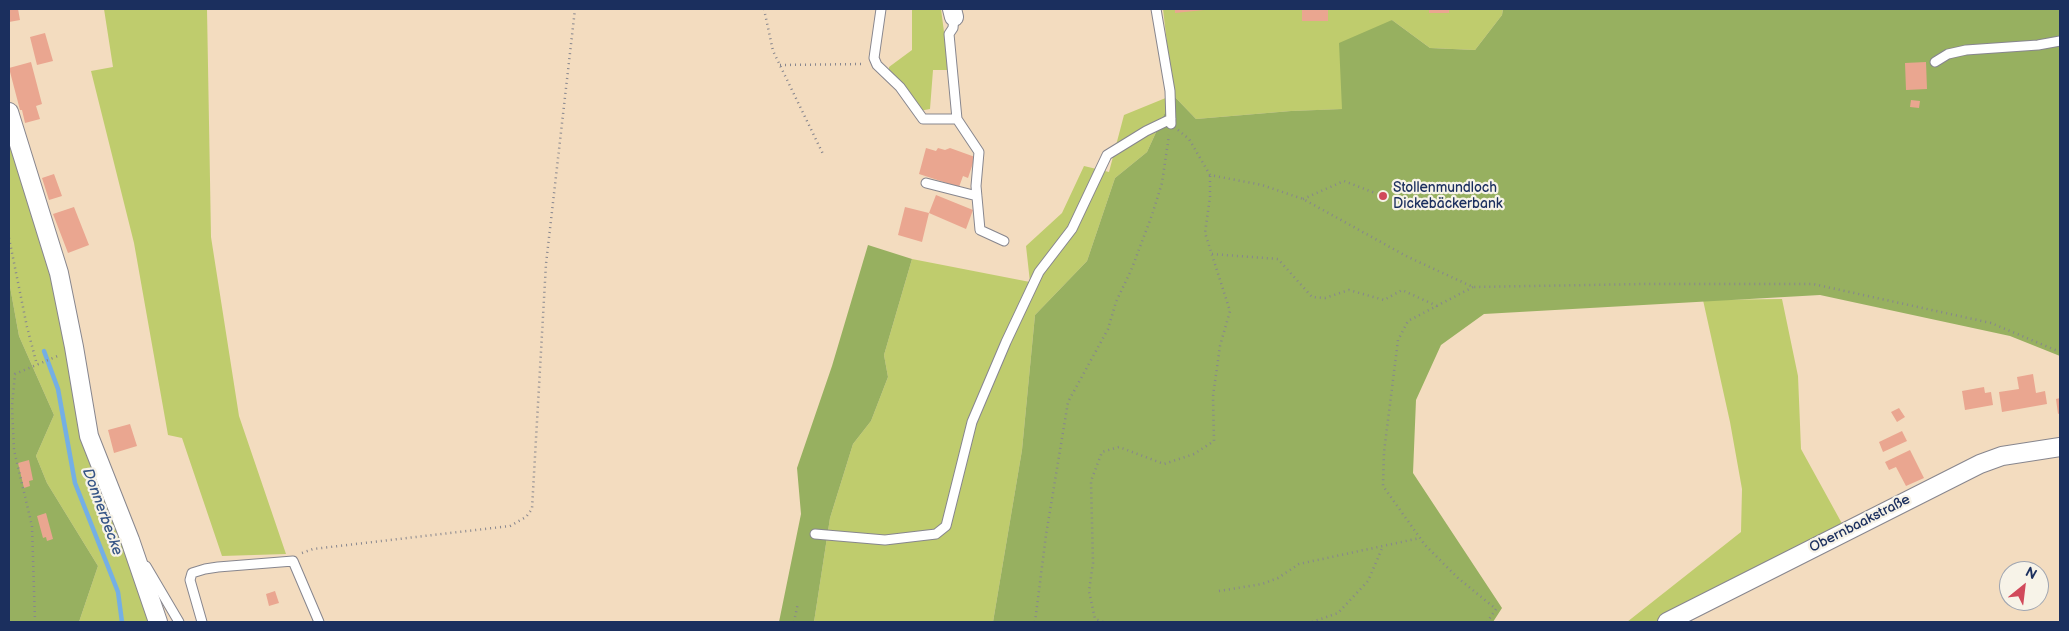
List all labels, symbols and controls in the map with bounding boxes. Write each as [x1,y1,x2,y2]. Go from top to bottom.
place label: Stollenmundloch Dickebäckerbank [1393,180,1503,212]
marker: Stollenmundloch Dickebäckerbank [1377,190,1389,202]
water label: Donnerbecke [78,466,126,558]
street label: Obernbaakstraße [1807,491,1913,557]
north arrow [1999,561,2049,611]
text: N [2022,563,2040,583]

